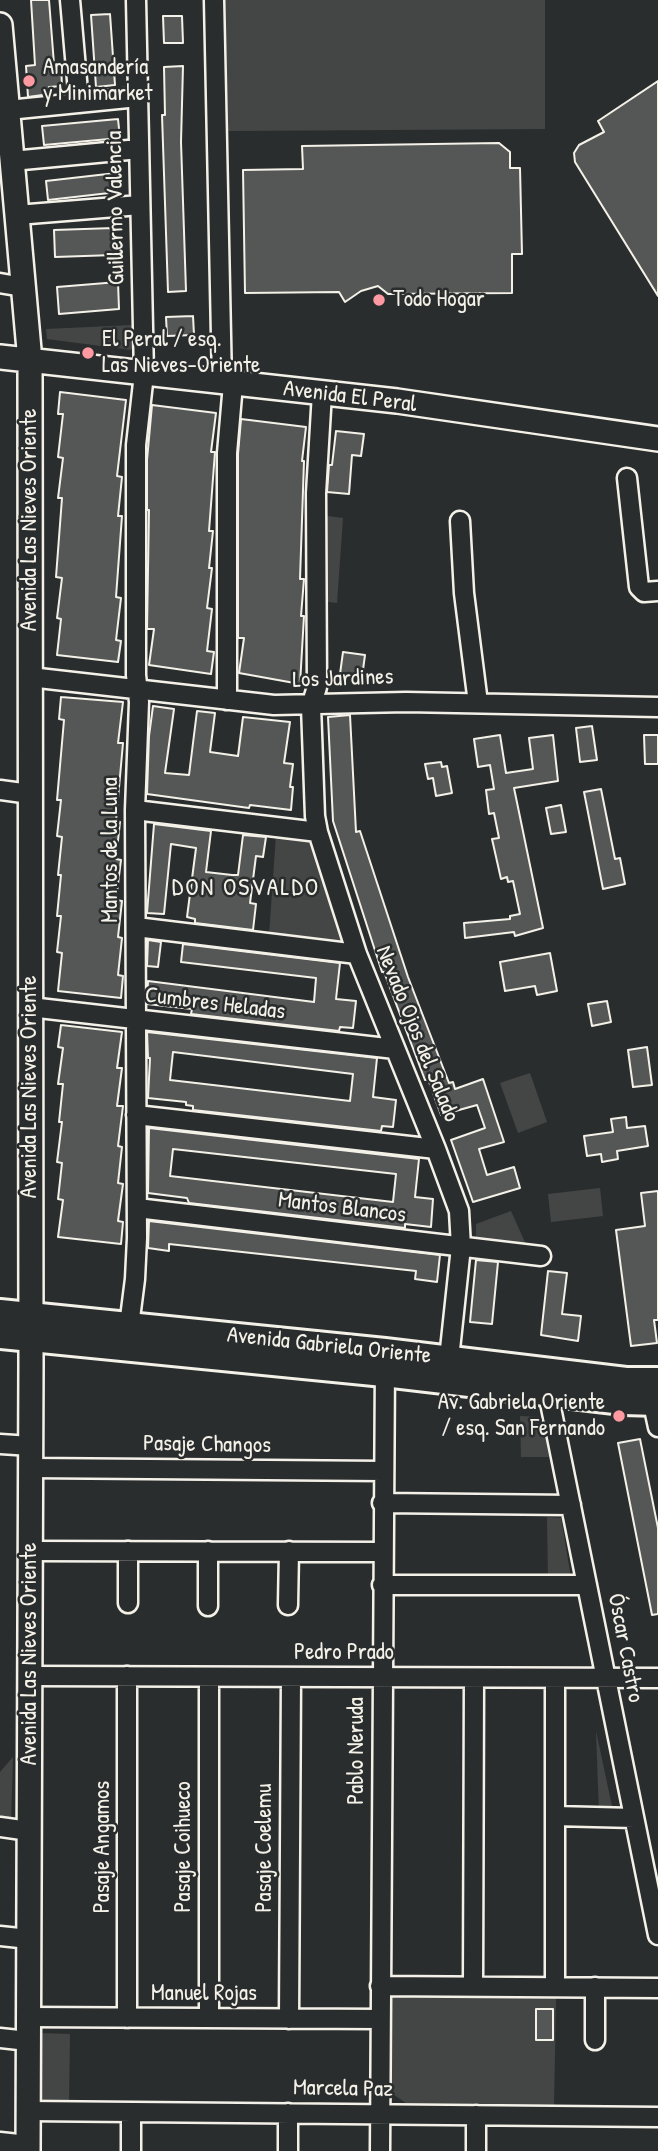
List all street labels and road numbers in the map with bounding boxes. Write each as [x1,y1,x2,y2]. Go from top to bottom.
street label: Guillermo Valencia [101,131,131,285]
street label: Avenida El Peral [282,375,418,419]
street label: Avenida Las Nieves Oriente [16,409,44,631]
street label: Los Jardines [292,663,394,695]
street label: Mantos de la Luna [97,777,125,923]
street label: Nevado Ojos del Salado [369,942,465,1126]
street label: Avenida Las Nieves Oriente [16,976,44,1198]
street label: Cumbres Heladas [143,982,287,1026]
street label: Mantos Blancos [276,1186,408,1230]
street label: Avenida Gabriela Oriente [226,1322,432,1370]
street label: Pasaje Changos [143,1430,271,1460]
street label: Avenida Las Nieves Oriente [16,1543,44,1765]
street label: Óscar Castro [601,1591,649,1705]
street label: Pedro Prado [294,1639,394,1667]
street label: Pablo Neruda [343,1697,371,1805]
street label: Pasaje Angamos [89,1781,117,1913]
street label: Pasaje Coihueco [170,1781,198,1913]
street label: Pasaje Coelemu [251,1784,279,1912]
street label: Manuel Rojas [151,1980,257,2008]
street label: Marcela Paz [293,2074,393,2104]

